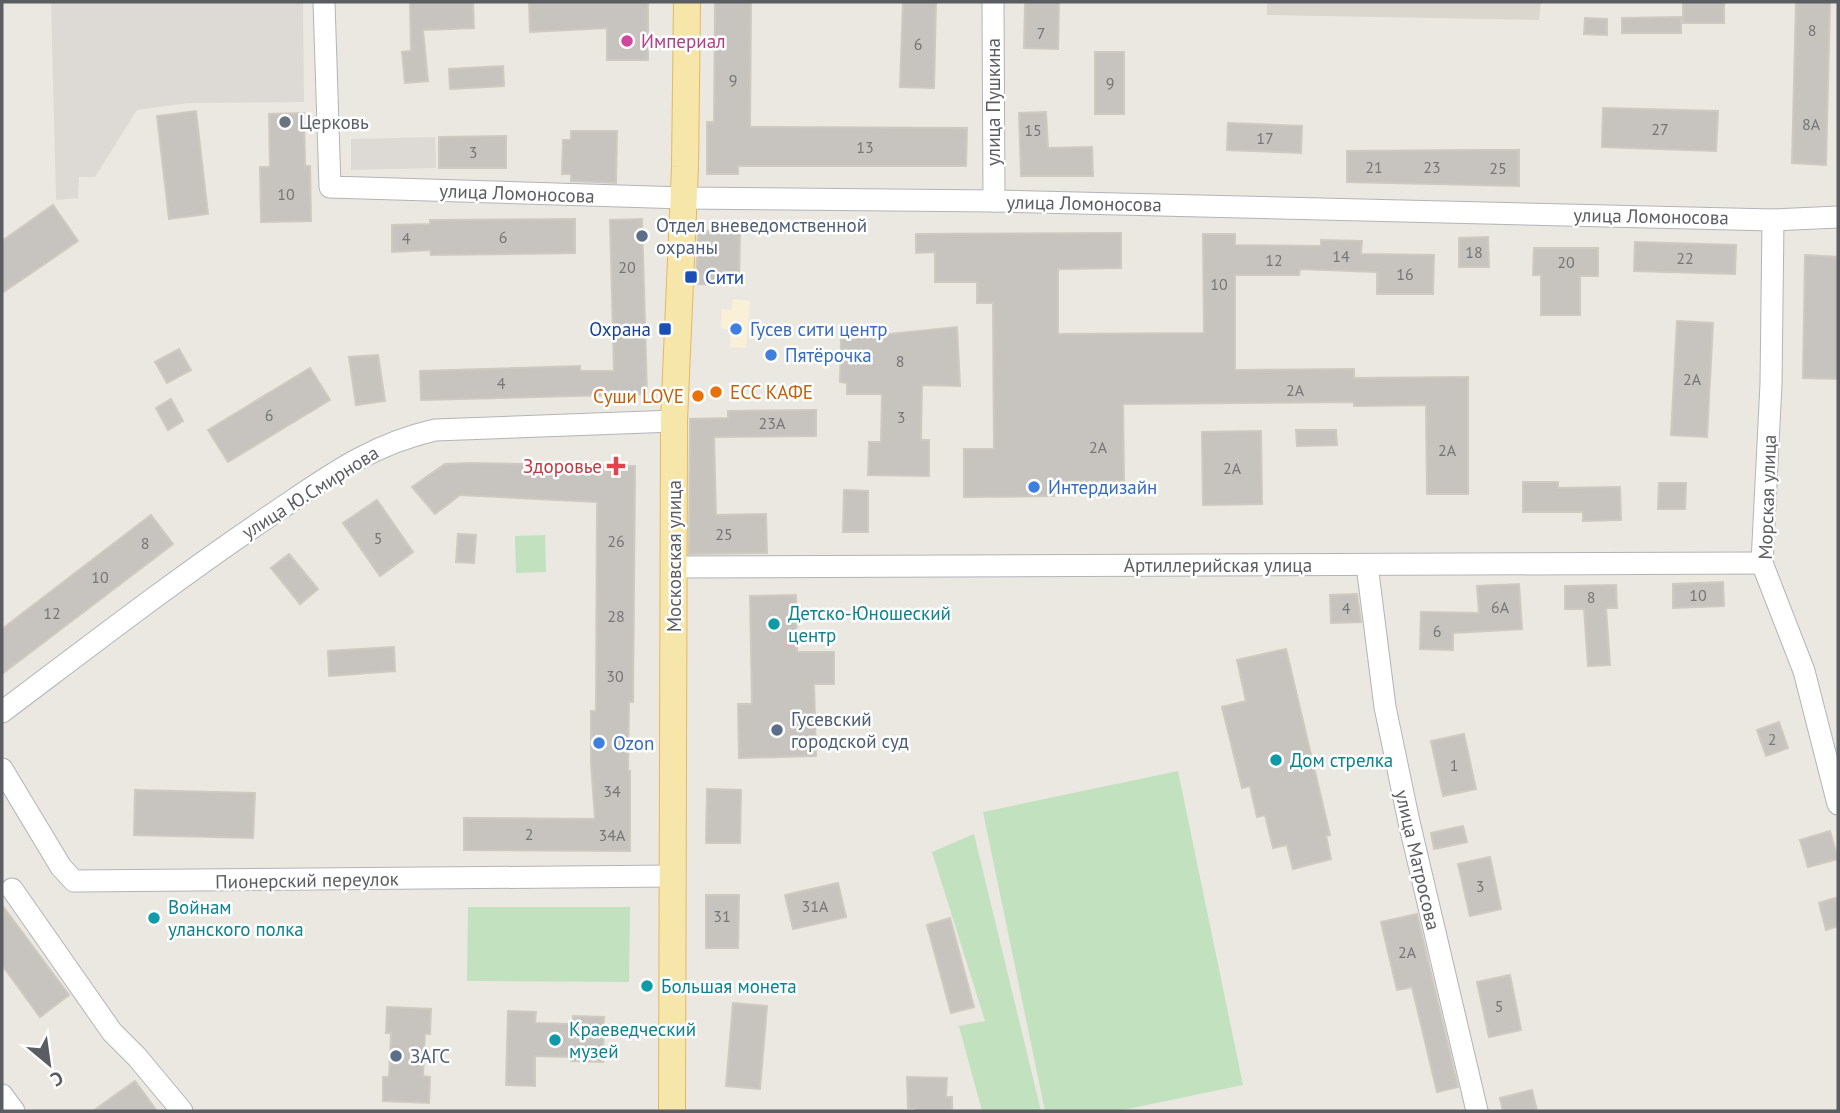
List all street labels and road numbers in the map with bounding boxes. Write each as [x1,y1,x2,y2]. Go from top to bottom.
street label: улица Пушкина [981,38,1005,166]
street label: улица Ломоносова [439,178,595,208]
street label: улица Ломоносова [1006,190,1162,216]
street label: улица Ломоносова [1573,203,1729,229]
street label: Морская улица [1753,434,1781,560]
street label: улица Ю.Смирнова [237,440,383,544]
street label: Московская улица [662,480,686,632]
street label: Артиллерийская улица [1124,553,1312,577]
street label: улица Матросова [1390,788,1446,932]
street label: Пионерский переулок [215,866,399,894]

